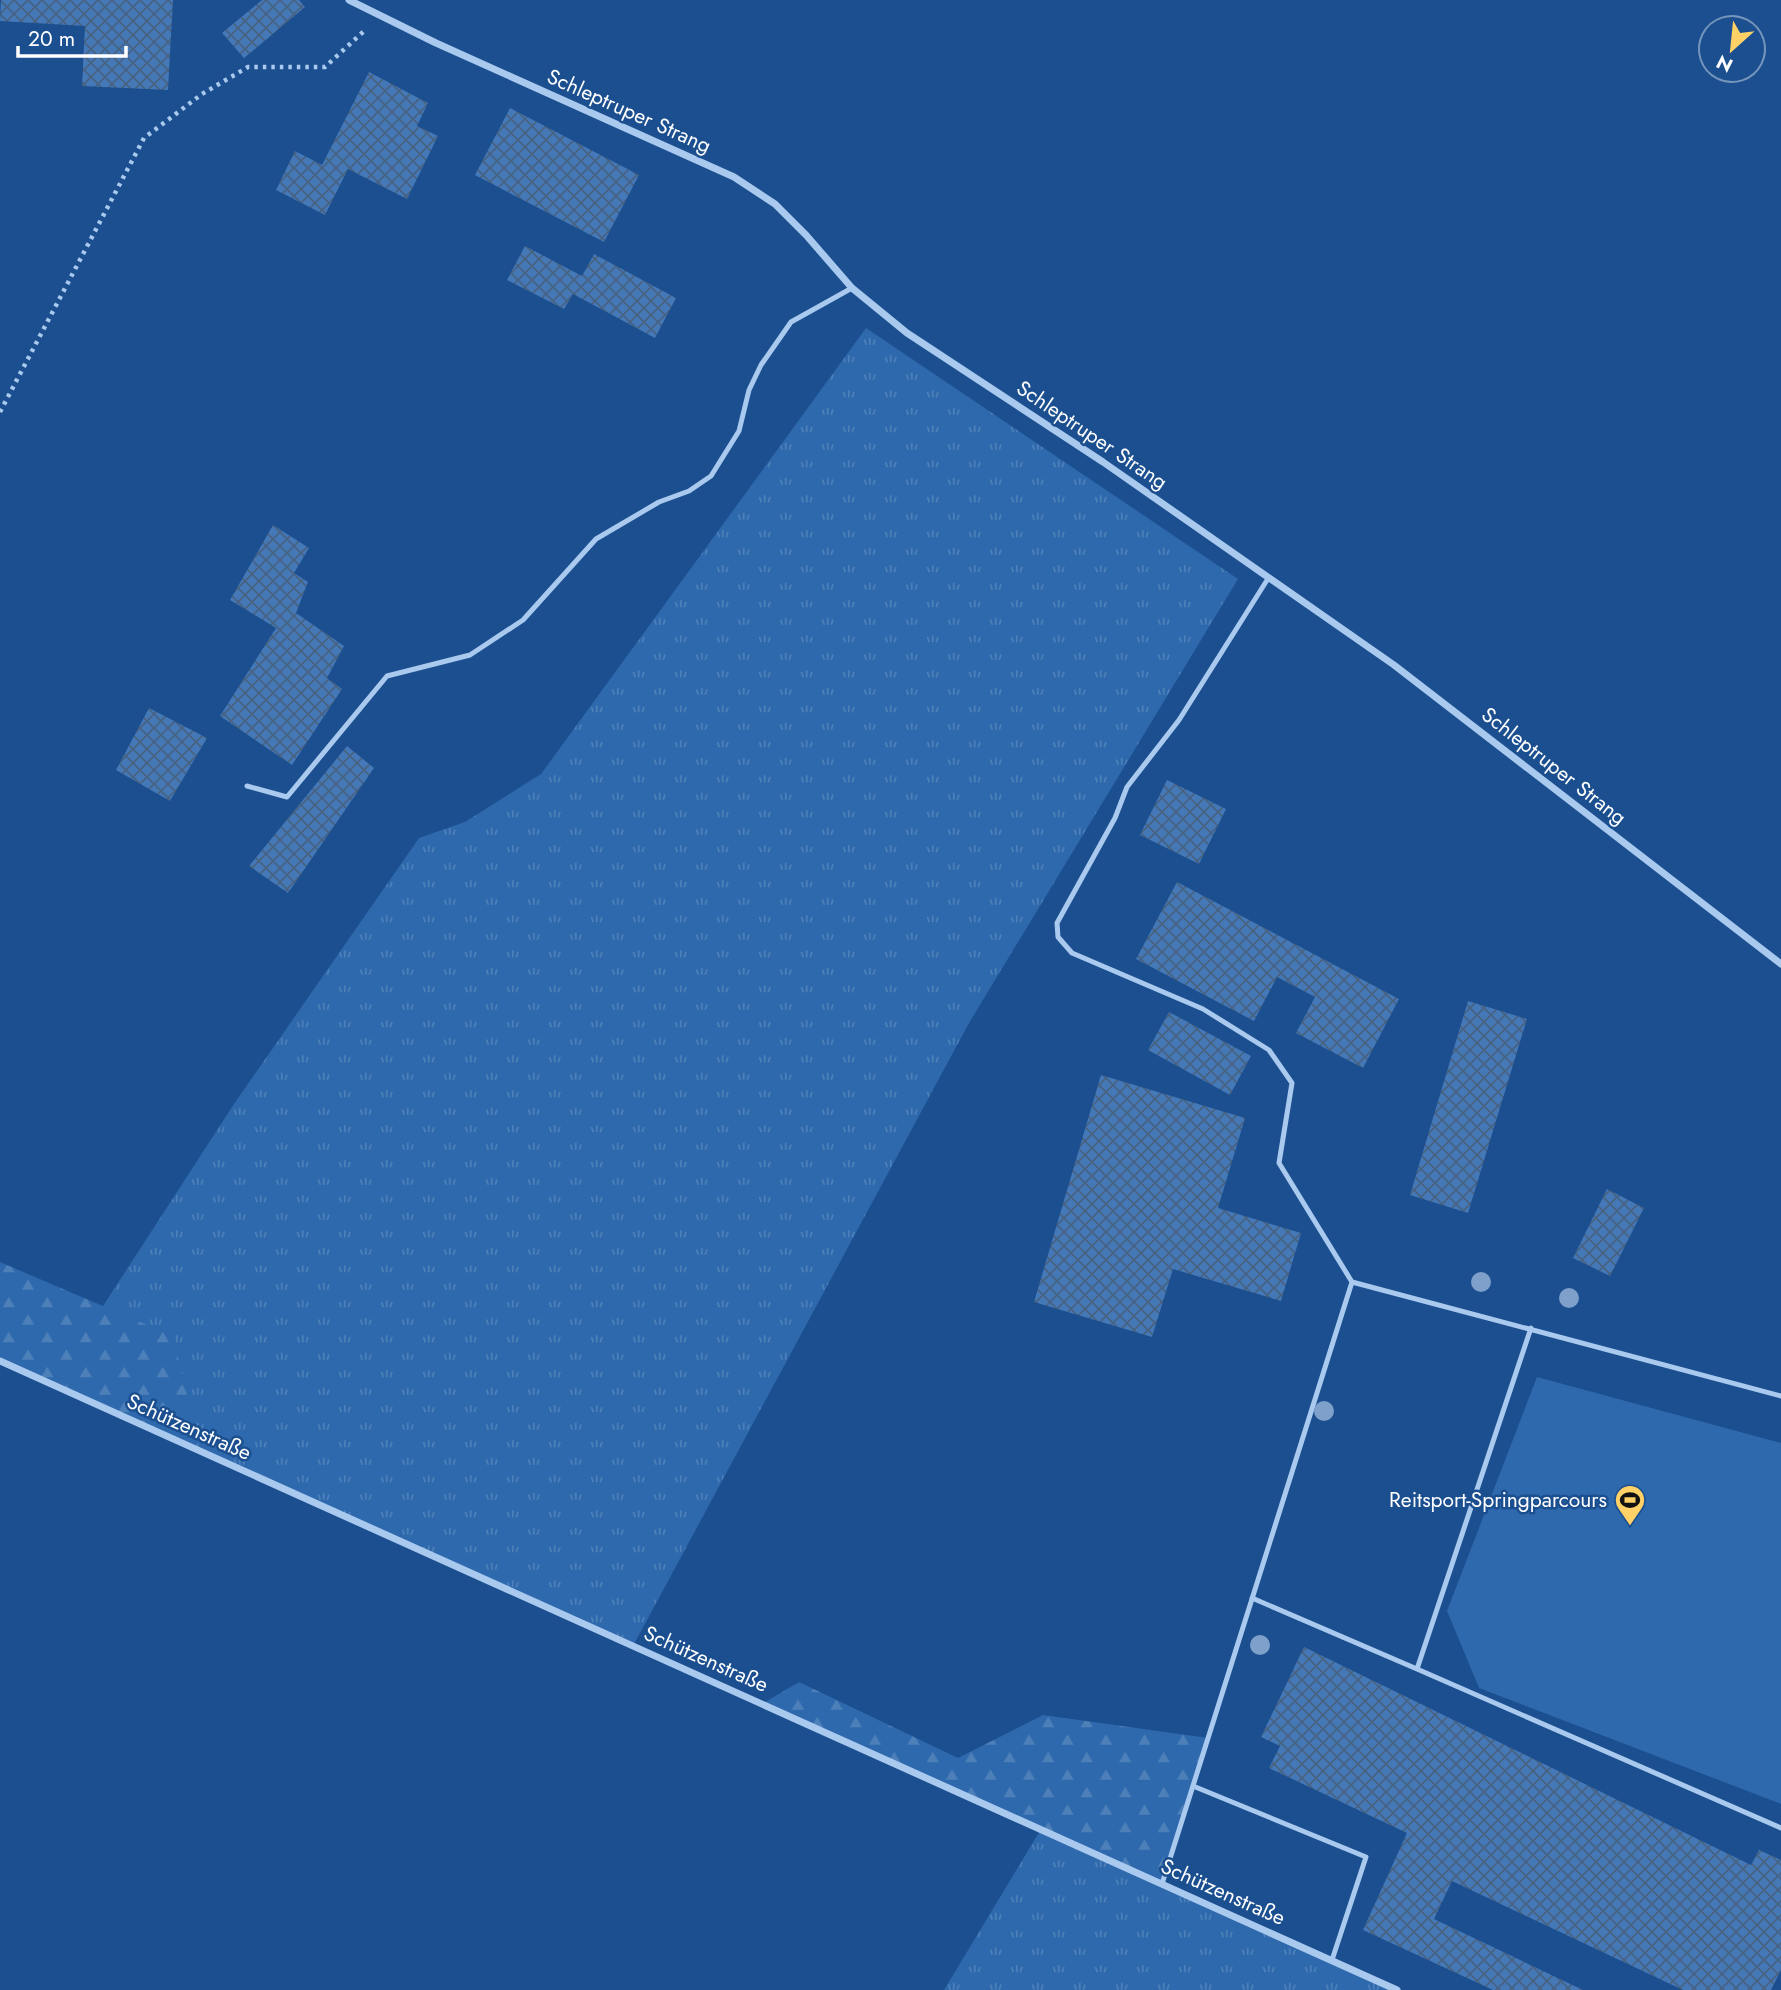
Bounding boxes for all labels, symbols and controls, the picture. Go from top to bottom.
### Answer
scale bar [18,14,126,58]
north arrow [1697,14,1767,84]
text: 20 m [28,24,75,54]
text: N [1712,48,1737,79]
street label: Schleptruper Strang [542,61,716,161]
street label: Schleptruper Strang [1010,373,1174,497]
street label: Schleptruper Strang [1475,700,1633,832]
street label: Schützenstraße [122,1386,256,1468]
sports icon: Reitsport-Springparcours [1613,1483,1647,1527]
place label: Reitsport-Springparcours [1389,1485,1607,1515]
street label: Schützenstraße [639,1618,773,1700]
street label: Schützenstraße [1156,1851,1290,1933]

